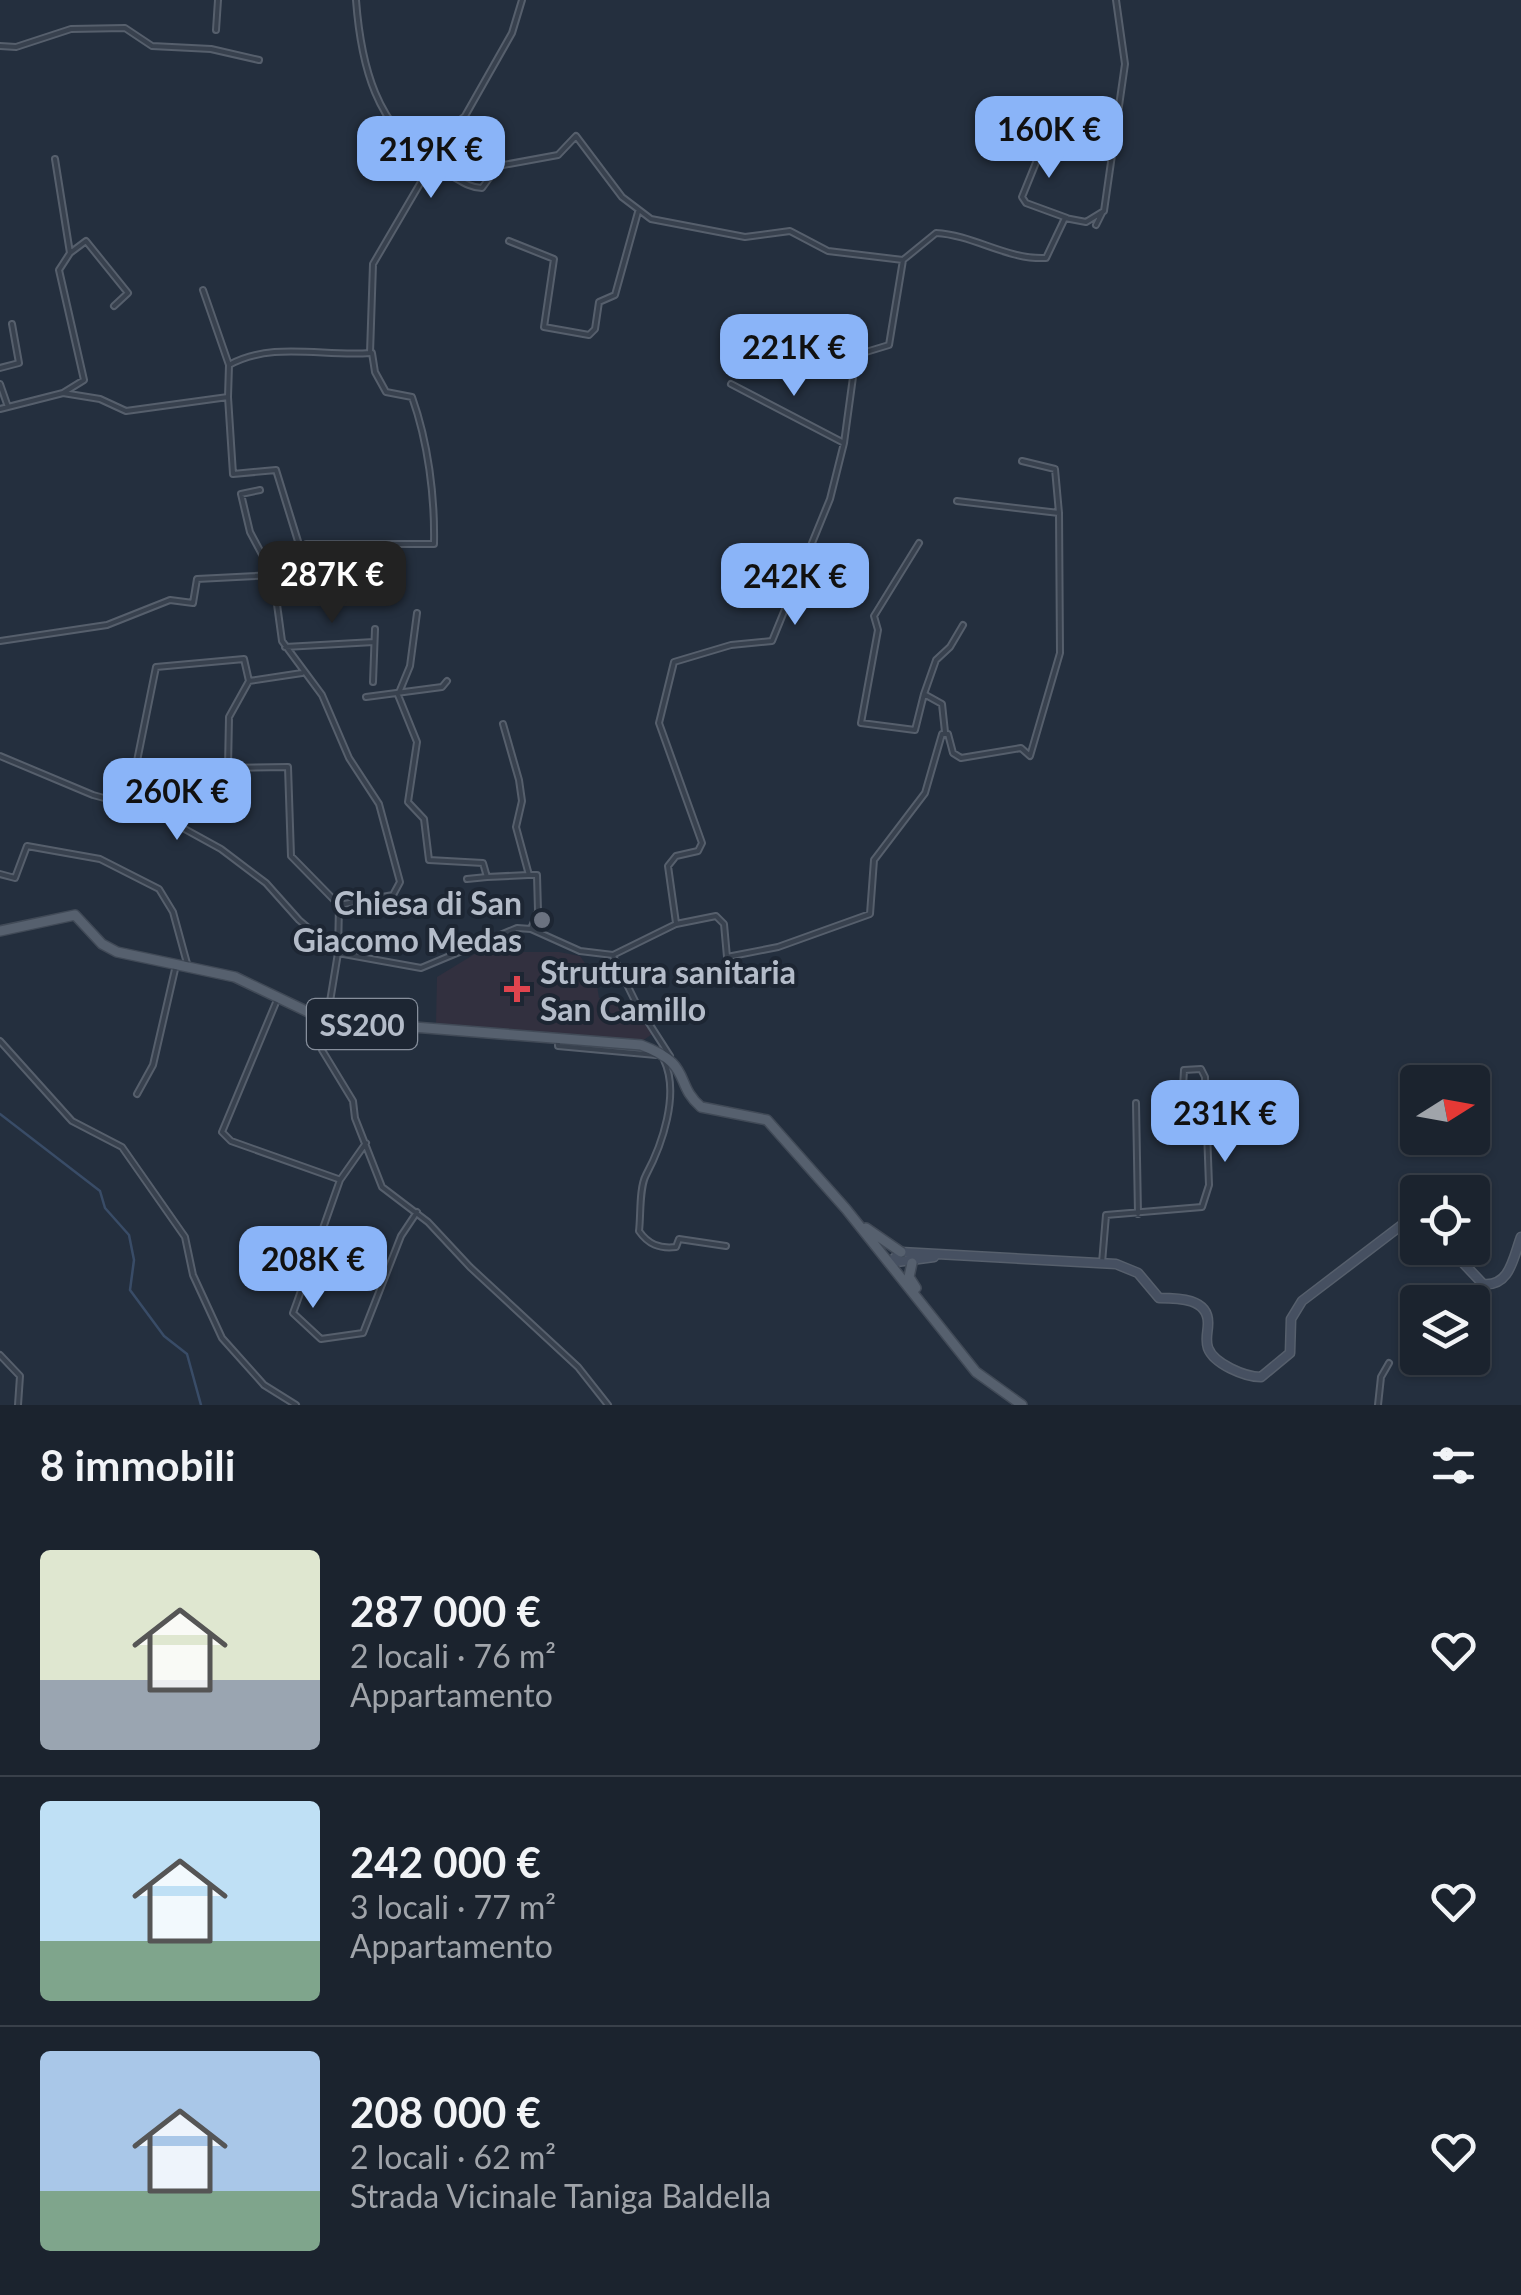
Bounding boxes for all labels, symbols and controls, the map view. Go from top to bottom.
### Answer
pin: 160K € [968,96,1130,181]
text: 160K € [997,109,1101,148]
pin: 219K € [350,116,512,201]
text: 219K € [379,129,483,168]
pin: 221K € [713,314,875,399]
text: 221K € [742,327,846,366]
pin: 287K € [251,541,413,626]
pin: 242K € [714,543,876,628]
text: 287K € [280,554,384,593]
text: 242K € [743,556,847,595]
pin: 260K € [96,758,258,843]
text: 260K € [125,771,229,810]
place label: Chiesa di San Giacomo Medas [293,883,522,959]
marker: Chiesa di San Giacomo Medas [531,909,553,931]
place label: Struttura sanitaria San Camillo [540,952,796,1028]
marker: Struttura sanitaria San Camillo [504,976,530,1002]
road number: SS200 [307,999,417,1049]
north arrow [1400,1065,1490,1155]
map controls [1400,1065,1490,1375]
pin: 231K € [1144,1080,1306,1165]
text: 231K € [1173,1093,1277,1132]
button: locate [1400,1175,1490,1265]
pin: 208K € [232,1226,394,1311]
text: 208K € [261,1239,365,1278]
button: layers [1400,1285,1490,1375]
icon: filters [1426,1438,1481,1493]
text: 8 immobili [40,1440,235,1490]
text: 287 000 € [350,1586,541,1636]
icon: home [120,1590,240,1710]
icon: heart [1426,1623,1481,1678]
text: 2 locali · 76 m² [350,1636,556,1675]
text: Appartamento [350,1675,553,1714]
text: 242 000 € [350,1837,541,1887]
icon: home [120,1841,240,1961]
icon: heart [1426,1874,1481,1929]
text: 3 locali · 77 m² [350,1887,556,1926]
text: Appartamento [350,1926,553,1965]
text: 208 000 € [350,2087,541,2137]
icon: home [120,2091,240,2211]
icon: heart [1426,2124,1481,2179]
text: 2 locali · 62 m² [350,2137,556,2176]
text: Strada Vicinale Taniga Baldella [350,2176,771,2215]

